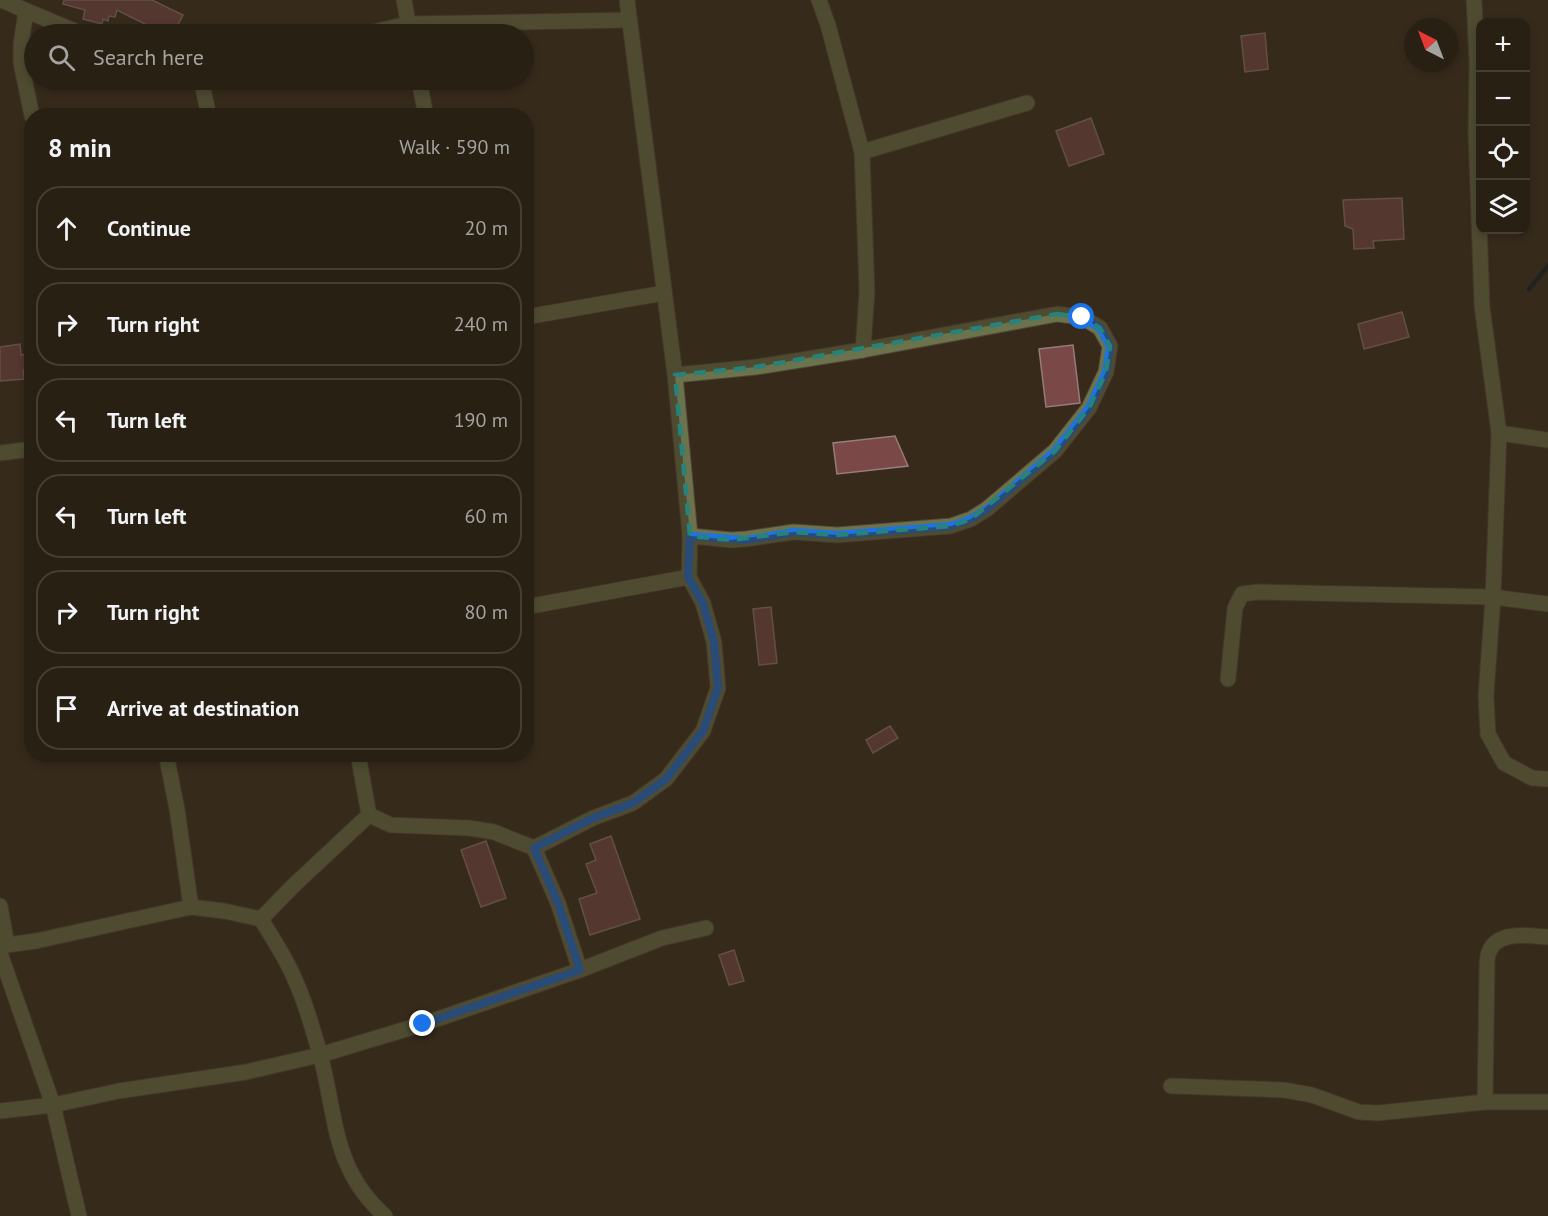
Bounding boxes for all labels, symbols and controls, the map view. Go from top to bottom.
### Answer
north arrow [1404,18,1458,72]
map controls [1476,18,1530,234]
button: + [1476,18,1530,72]
search box [24,24,534,90]
icon: search [45,41,78,74]
text: Search here [93,43,204,71]
button: − [1476,72,1530,126]
button: locate [1476,126,1530,180]
text: 8 min [48,131,111,164]
text: Walk · 590 m [399,134,510,160]
button: layers [1476,180,1530,234]
icon: ahead [50,212,83,245]
text: Continue [107,214,191,242]
text: 20 m [465,215,508,241]
route start [1068,303,1094,329]
icon: right [50,308,83,341]
text: Turn right [107,310,199,338]
text: 240 m [454,311,508,337]
icon: left [50,404,83,437]
text: Turn left [107,406,187,434]
text: 190 m [454,407,508,433]
icon: left [50,500,83,533]
text: Turn left [107,502,187,530]
text: 60 m [465,503,508,529]
icon: right [50,596,83,629]
text: Turn right [107,598,199,626]
text: 80 m [465,599,508,625]
icon: arrive [50,692,83,725]
text: Arrive at destination [107,694,299,722]
route end [409,1010,435,1036]

